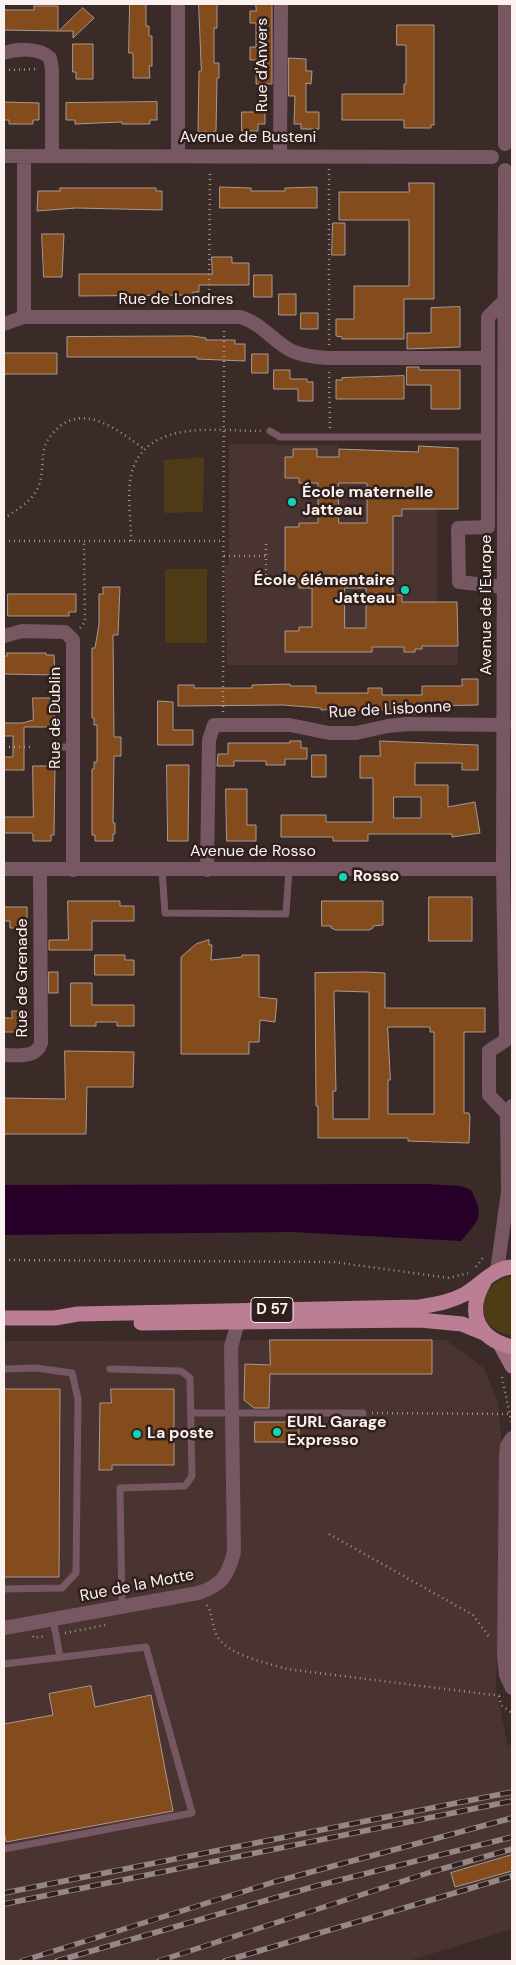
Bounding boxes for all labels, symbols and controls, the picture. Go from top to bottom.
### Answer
street label: Rue d'Anvers [253,18,273,112]
street label: Avenue de Busteni [180,128,316,148]
street label: Rue de Londres [119,290,233,310]
place label: École maternelle Jatteau [302,483,433,521]
marker: École maternelle Jatteau [286,496,298,508]
street label: Avenue de l'Europe [477,535,497,675]
place label: École élémentaire Jatteau [254,571,395,609]
marker: École élémentaire Jatteau [399,584,411,596]
street label: Rue de Dublin [46,667,66,769]
street label: Rue de Lisbonne [328,697,452,723]
street label: Avenue de Rosso [190,842,316,862]
place label: Rosso [353,867,399,887]
marker: Rosso [337,871,349,883]
street label: Rue de Grenade [13,918,33,1038]
road number: D 57 [251,1298,293,1322]
place label: EURL Garage Expresso [287,1413,387,1451]
place label: La poste [147,1424,214,1444]
marker: EURL Garage Expresso [271,1426,283,1438]
marker: La poste [131,1428,143,1440]
street label: Rue de la Motte [78,1566,196,1606]

